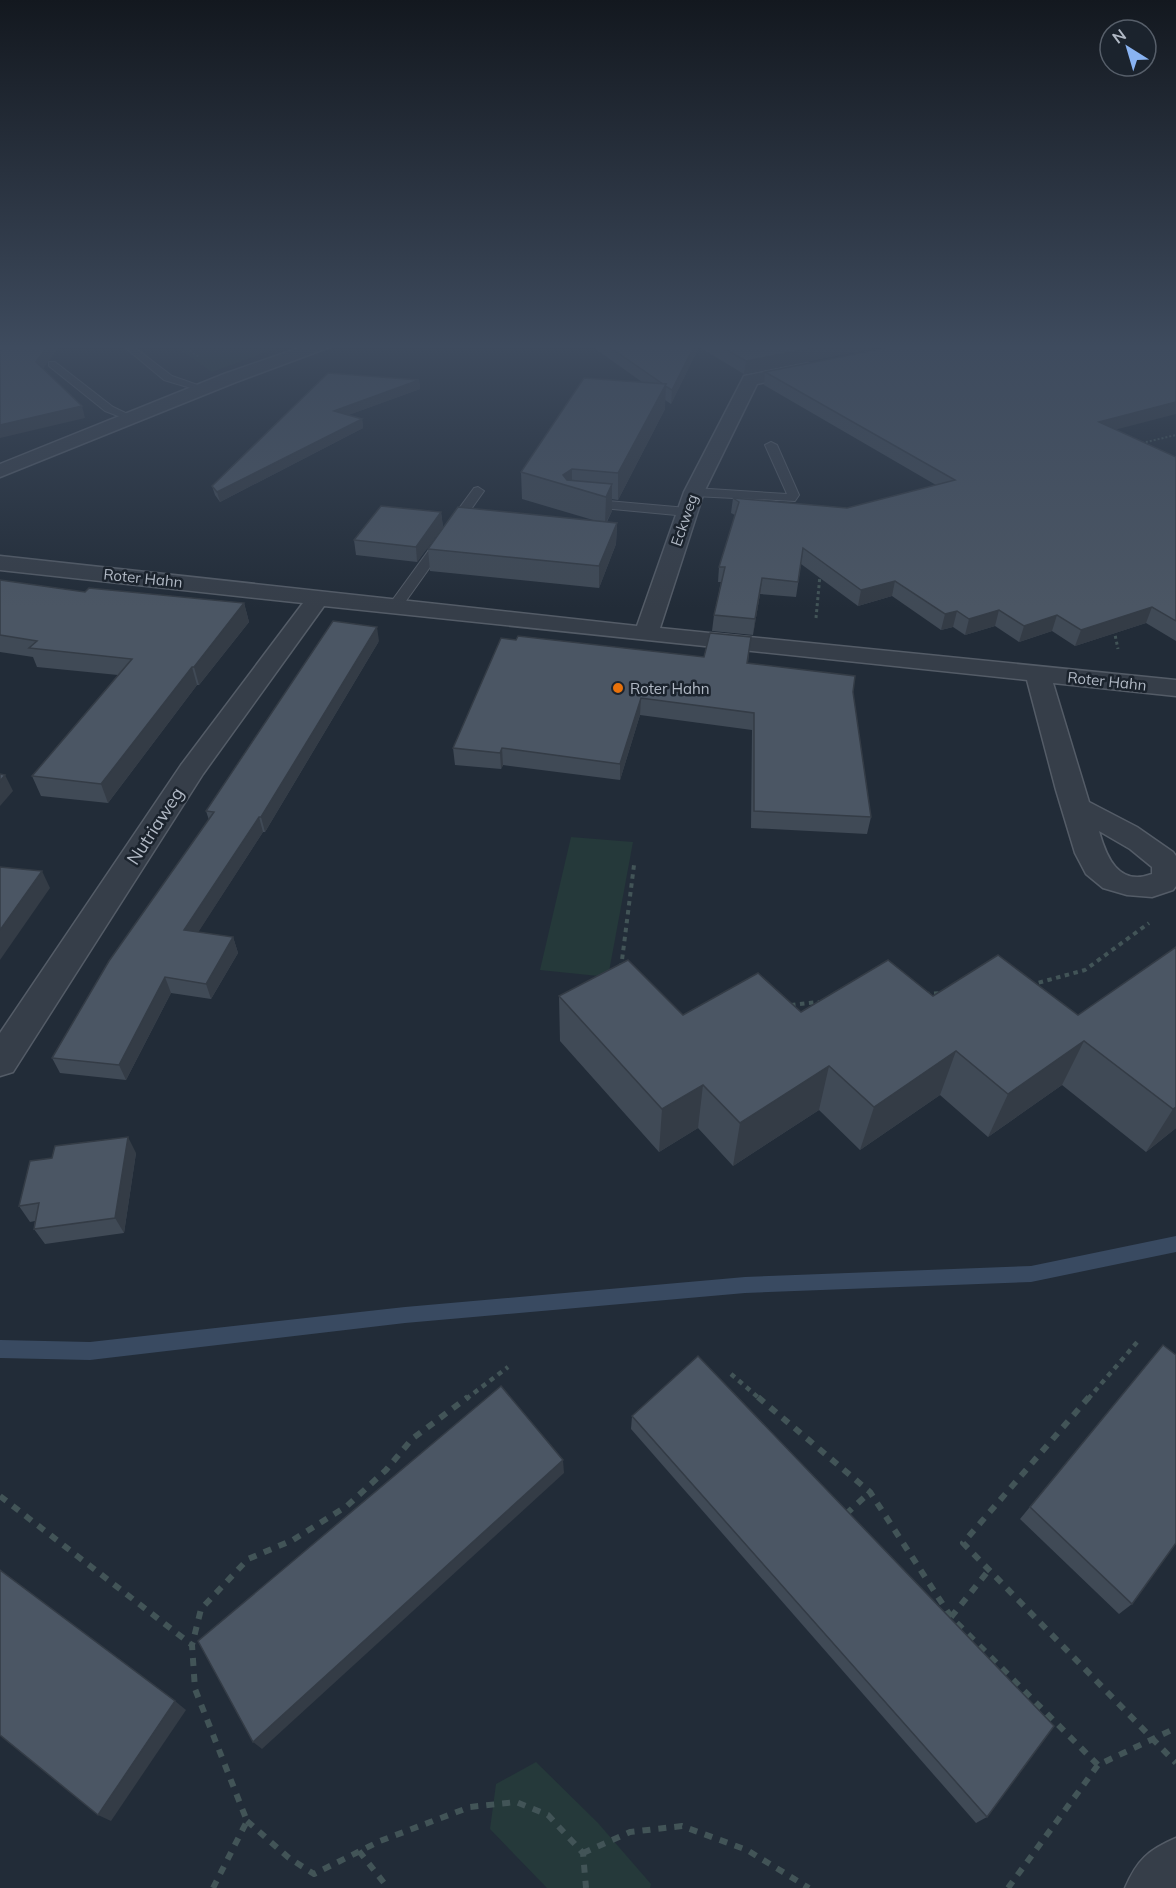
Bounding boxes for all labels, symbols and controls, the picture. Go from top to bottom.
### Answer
north arrow [1098,18,1158,78]
text: N [1108,24,1130,48]
street label: Eckweg [666,491,702,549]
street label: Roter Hahn [102,564,184,592]
street label: Roter Hahn [1066,667,1148,695]
place label: Roter Hahn [630,679,709,698]
marker: Roter Hahn [611,681,625,695]
street label: Nutriaweg [121,783,189,869]

